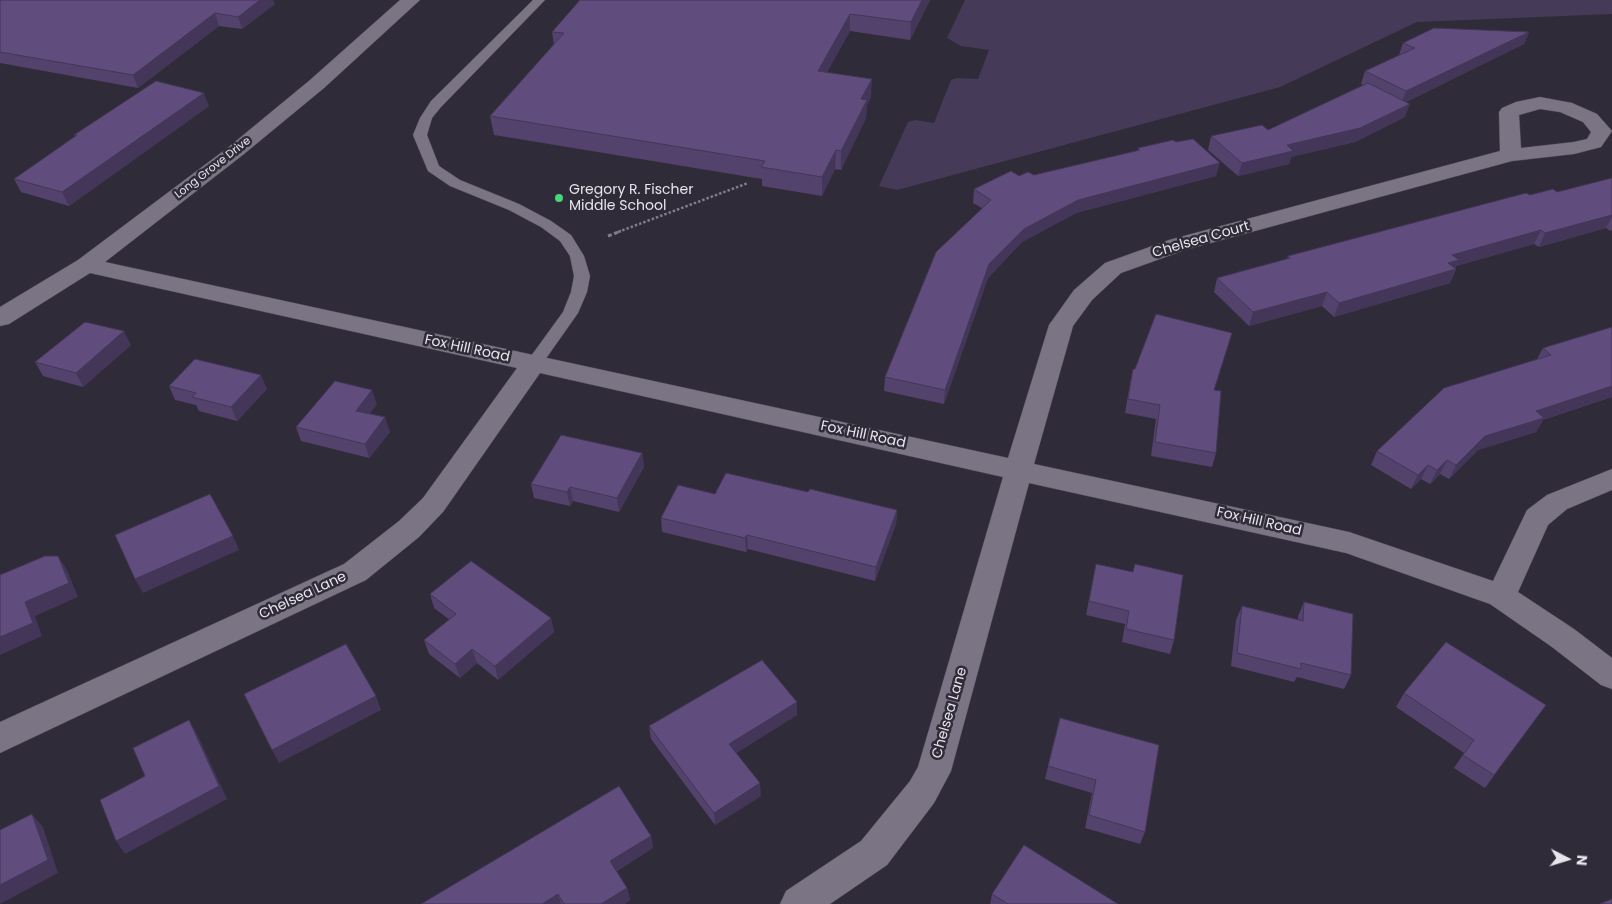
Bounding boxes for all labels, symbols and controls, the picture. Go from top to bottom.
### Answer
street label: Long Grove Drive [173,134,253,202]
place label: Gregory R. Fischer Middle School [569,182,693,214]
marker: Gregory R. Fischer Middle School [553,192,565,204]
street label: Chelsea Court [1151,218,1251,262]
street label: Fox Hill Road [423,332,511,366]
street label: Fox Hill Road [819,418,907,452]
street label: Fox Hill Road [1215,504,1303,540]
street label: Chelsea Lane [257,568,349,624]
street label: Chelsea Lane [929,665,971,761]
north arrow [1542,834,1592,884]
text: N [1572,854,1592,866]

